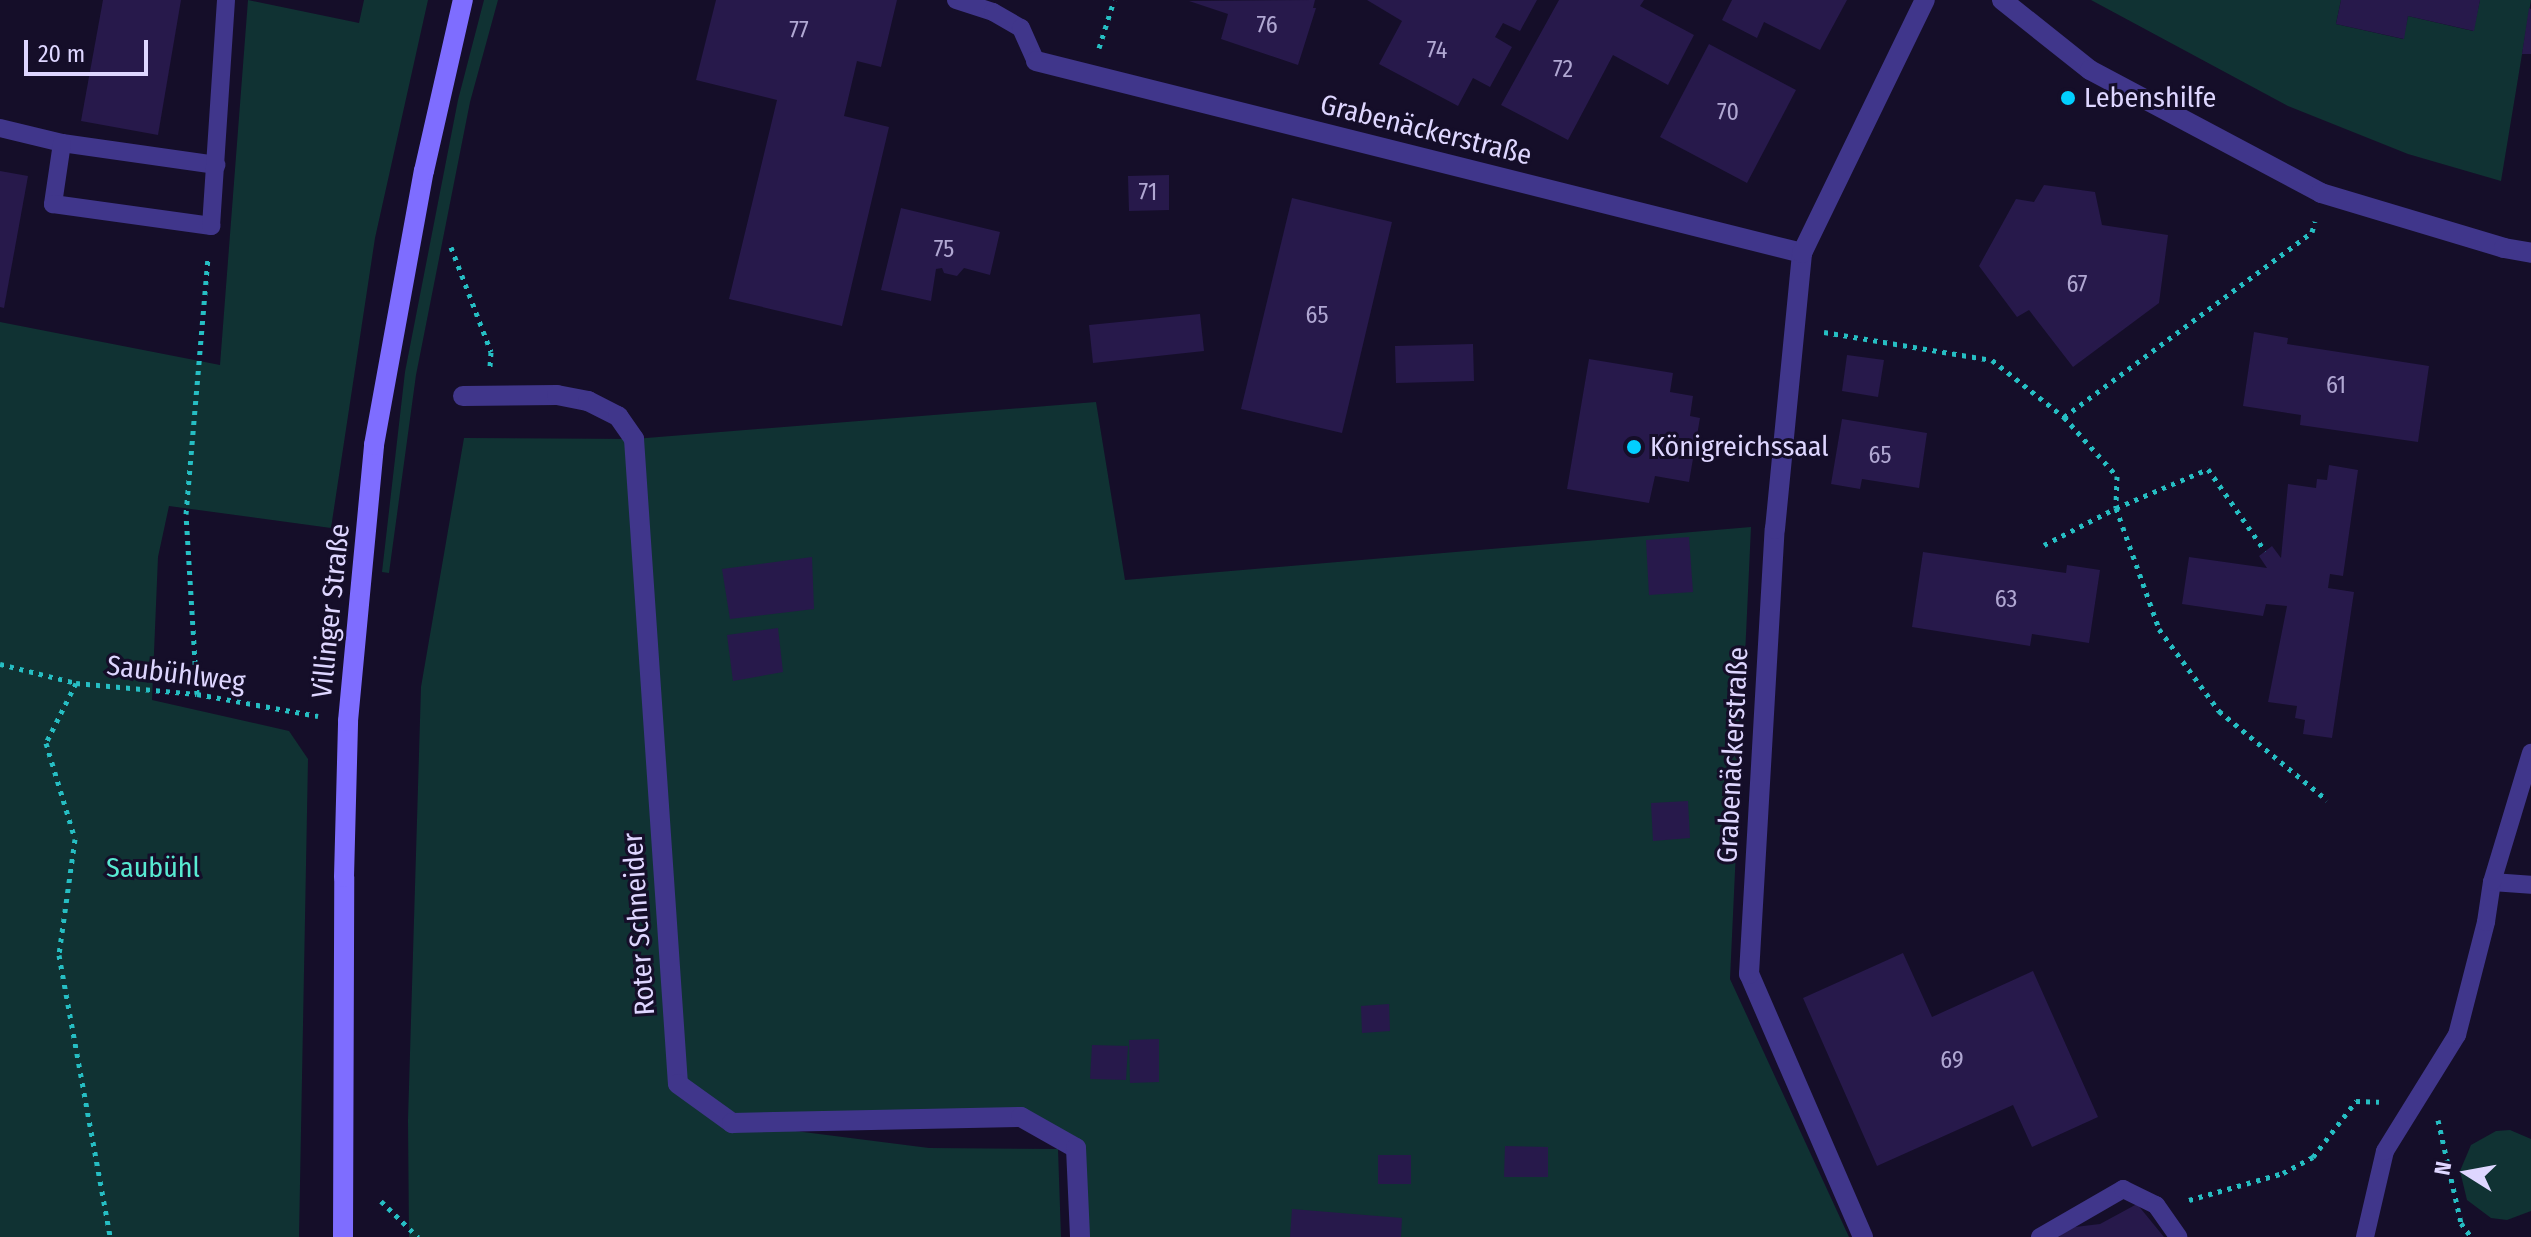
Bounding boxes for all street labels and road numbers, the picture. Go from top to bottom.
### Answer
street label: Grabenäckerstraße [1317,88,1535,172]
street label: Villinger Straße [305,522,357,700]
street label: Grabenäckerstraße [1711,646,1755,864]
street label: Saubühlweg [105,649,247,699]
street label: Roter Schneider [616,831,662,1017]

